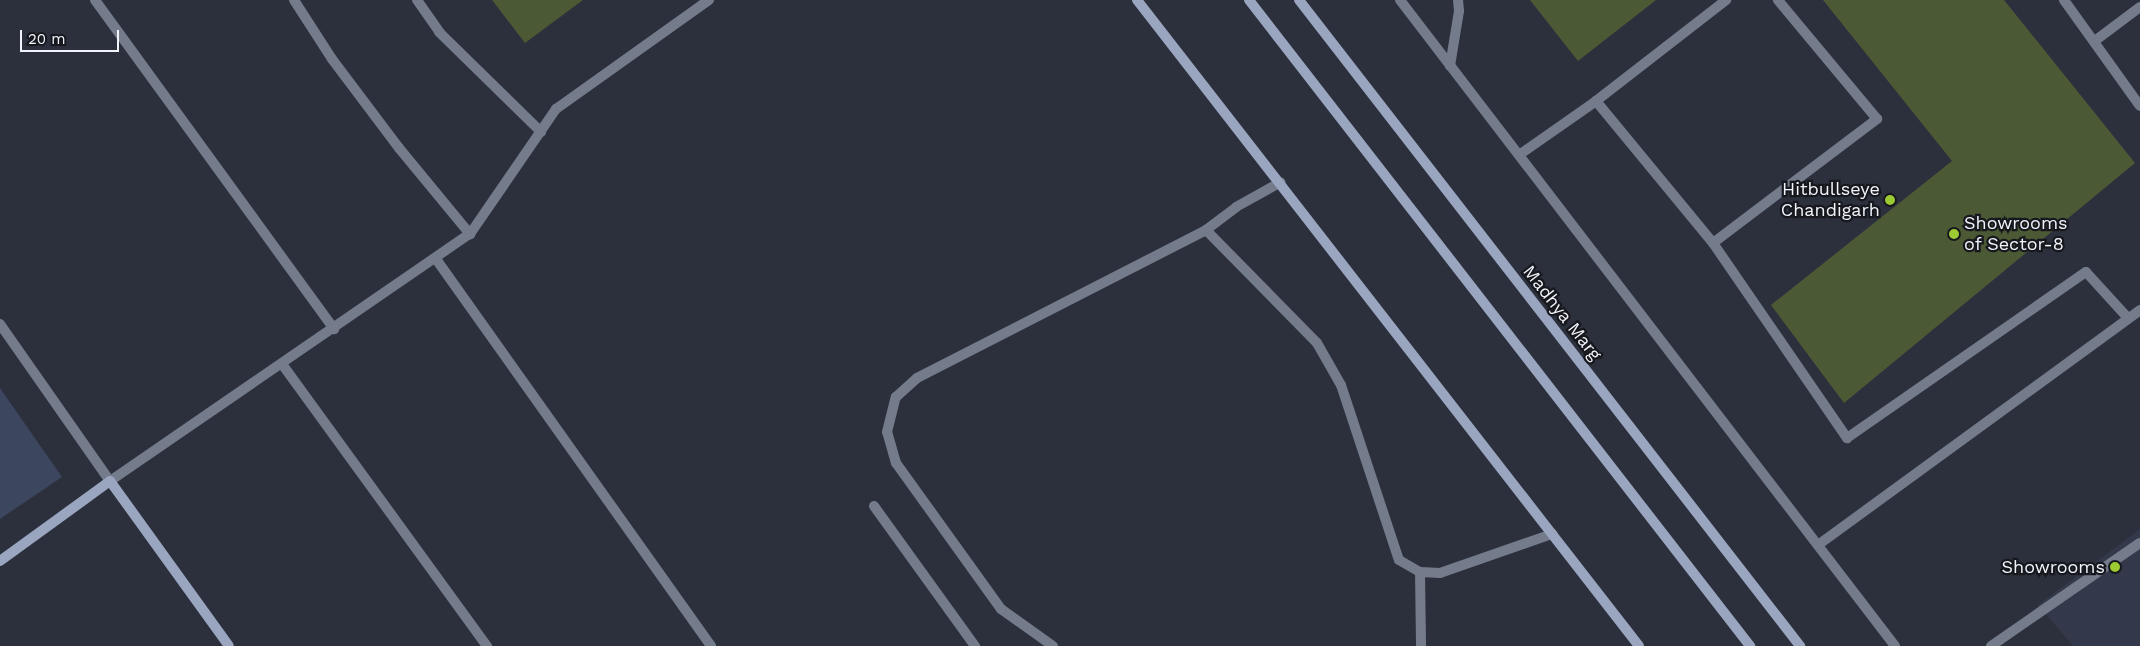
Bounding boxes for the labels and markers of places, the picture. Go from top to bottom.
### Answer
place label: Hitbullseye Chandigarh [1781,179,1880,222]
marker: Hitbullseye Chandigarh [1884,194,1896,206]
place label: Showrooms of Sector-8 [1964,213,2068,255]
marker: Showrooms of Sector-8 [1948,228,1960,240]
place label: Showrooms [2001,556,2105,578]
marker: Showrooms [2109,561,2121,573]

